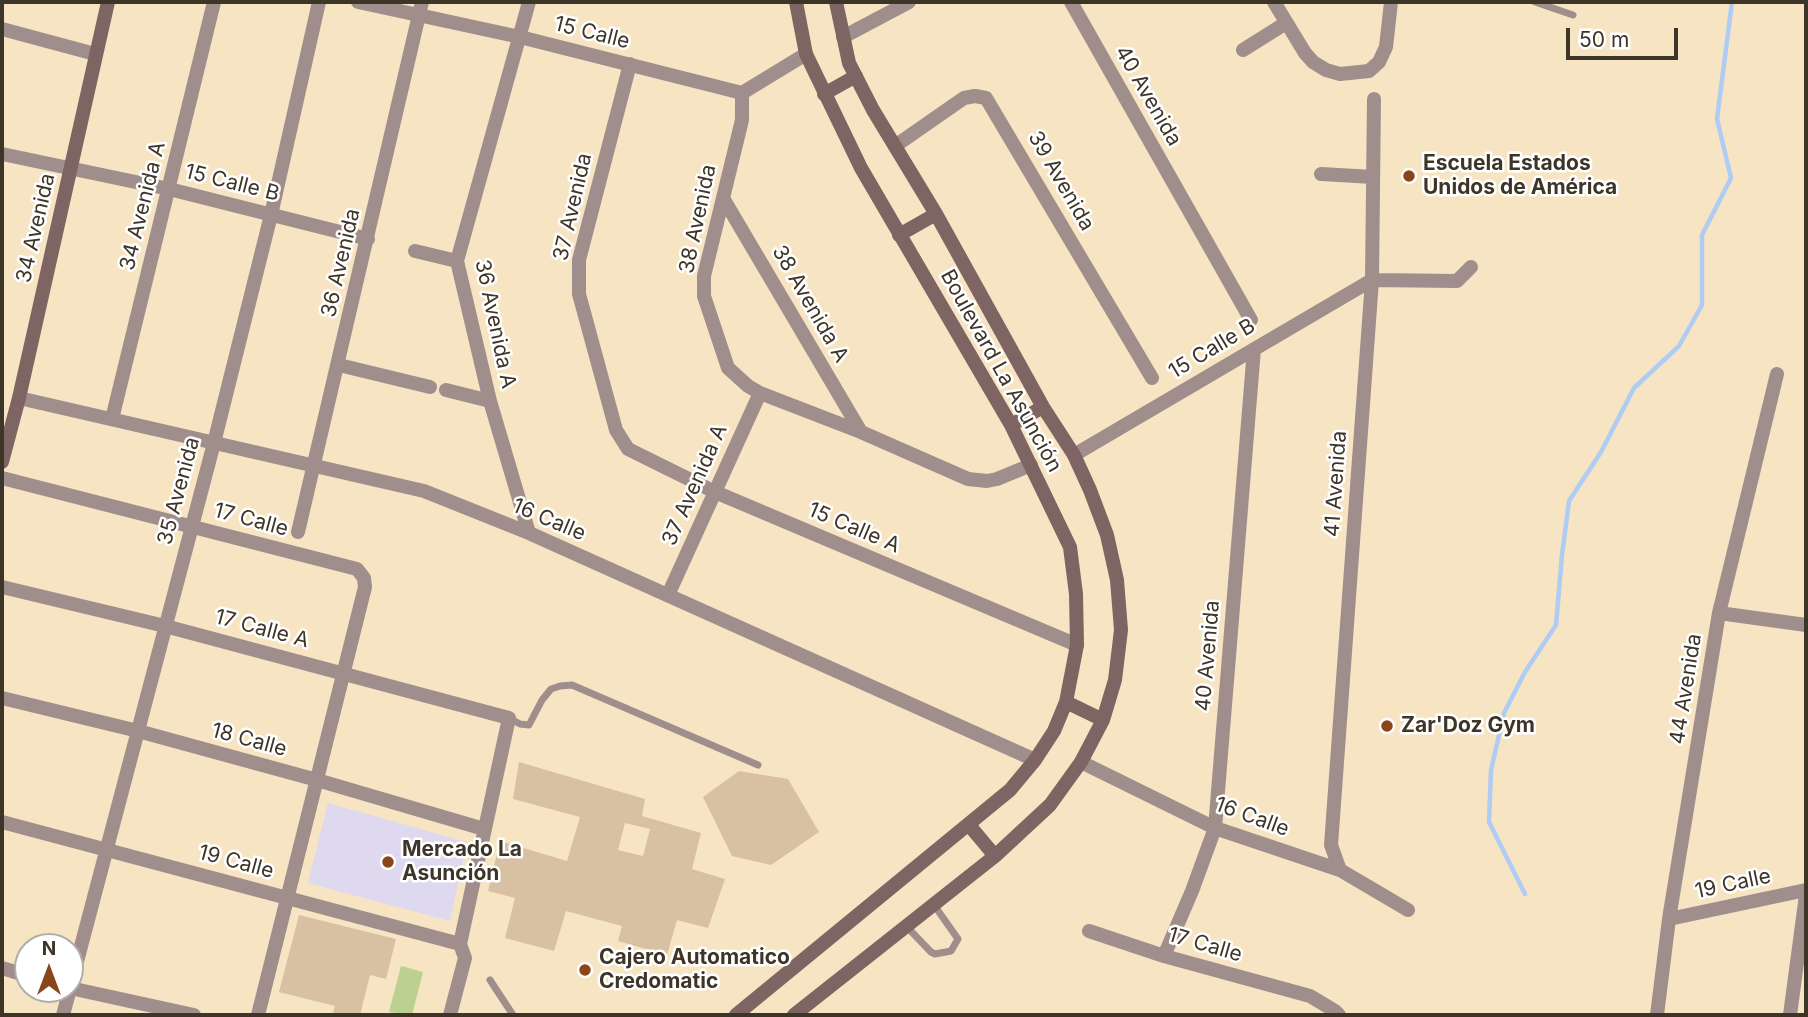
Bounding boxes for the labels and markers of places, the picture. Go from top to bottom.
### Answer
place label: Escuela Estados Unidos de América [1423,151,1617,201]
marker: Escuela Estados Unidos de América [1401,168,1417,184]
place label: Zar'Doz Gym [1401,713,1535,739]
marker: Zar'Doz Gym [1379,718,1395,734]
place label: Mercado La Asunción [402,837,522,887]
marker: Mercado La Asunción [380,854,396,870]
place label: Cajero Automatico Credomatic [599,945,790,995]
marker: Cajero Automatico Credomatic [577,962,593,978]

